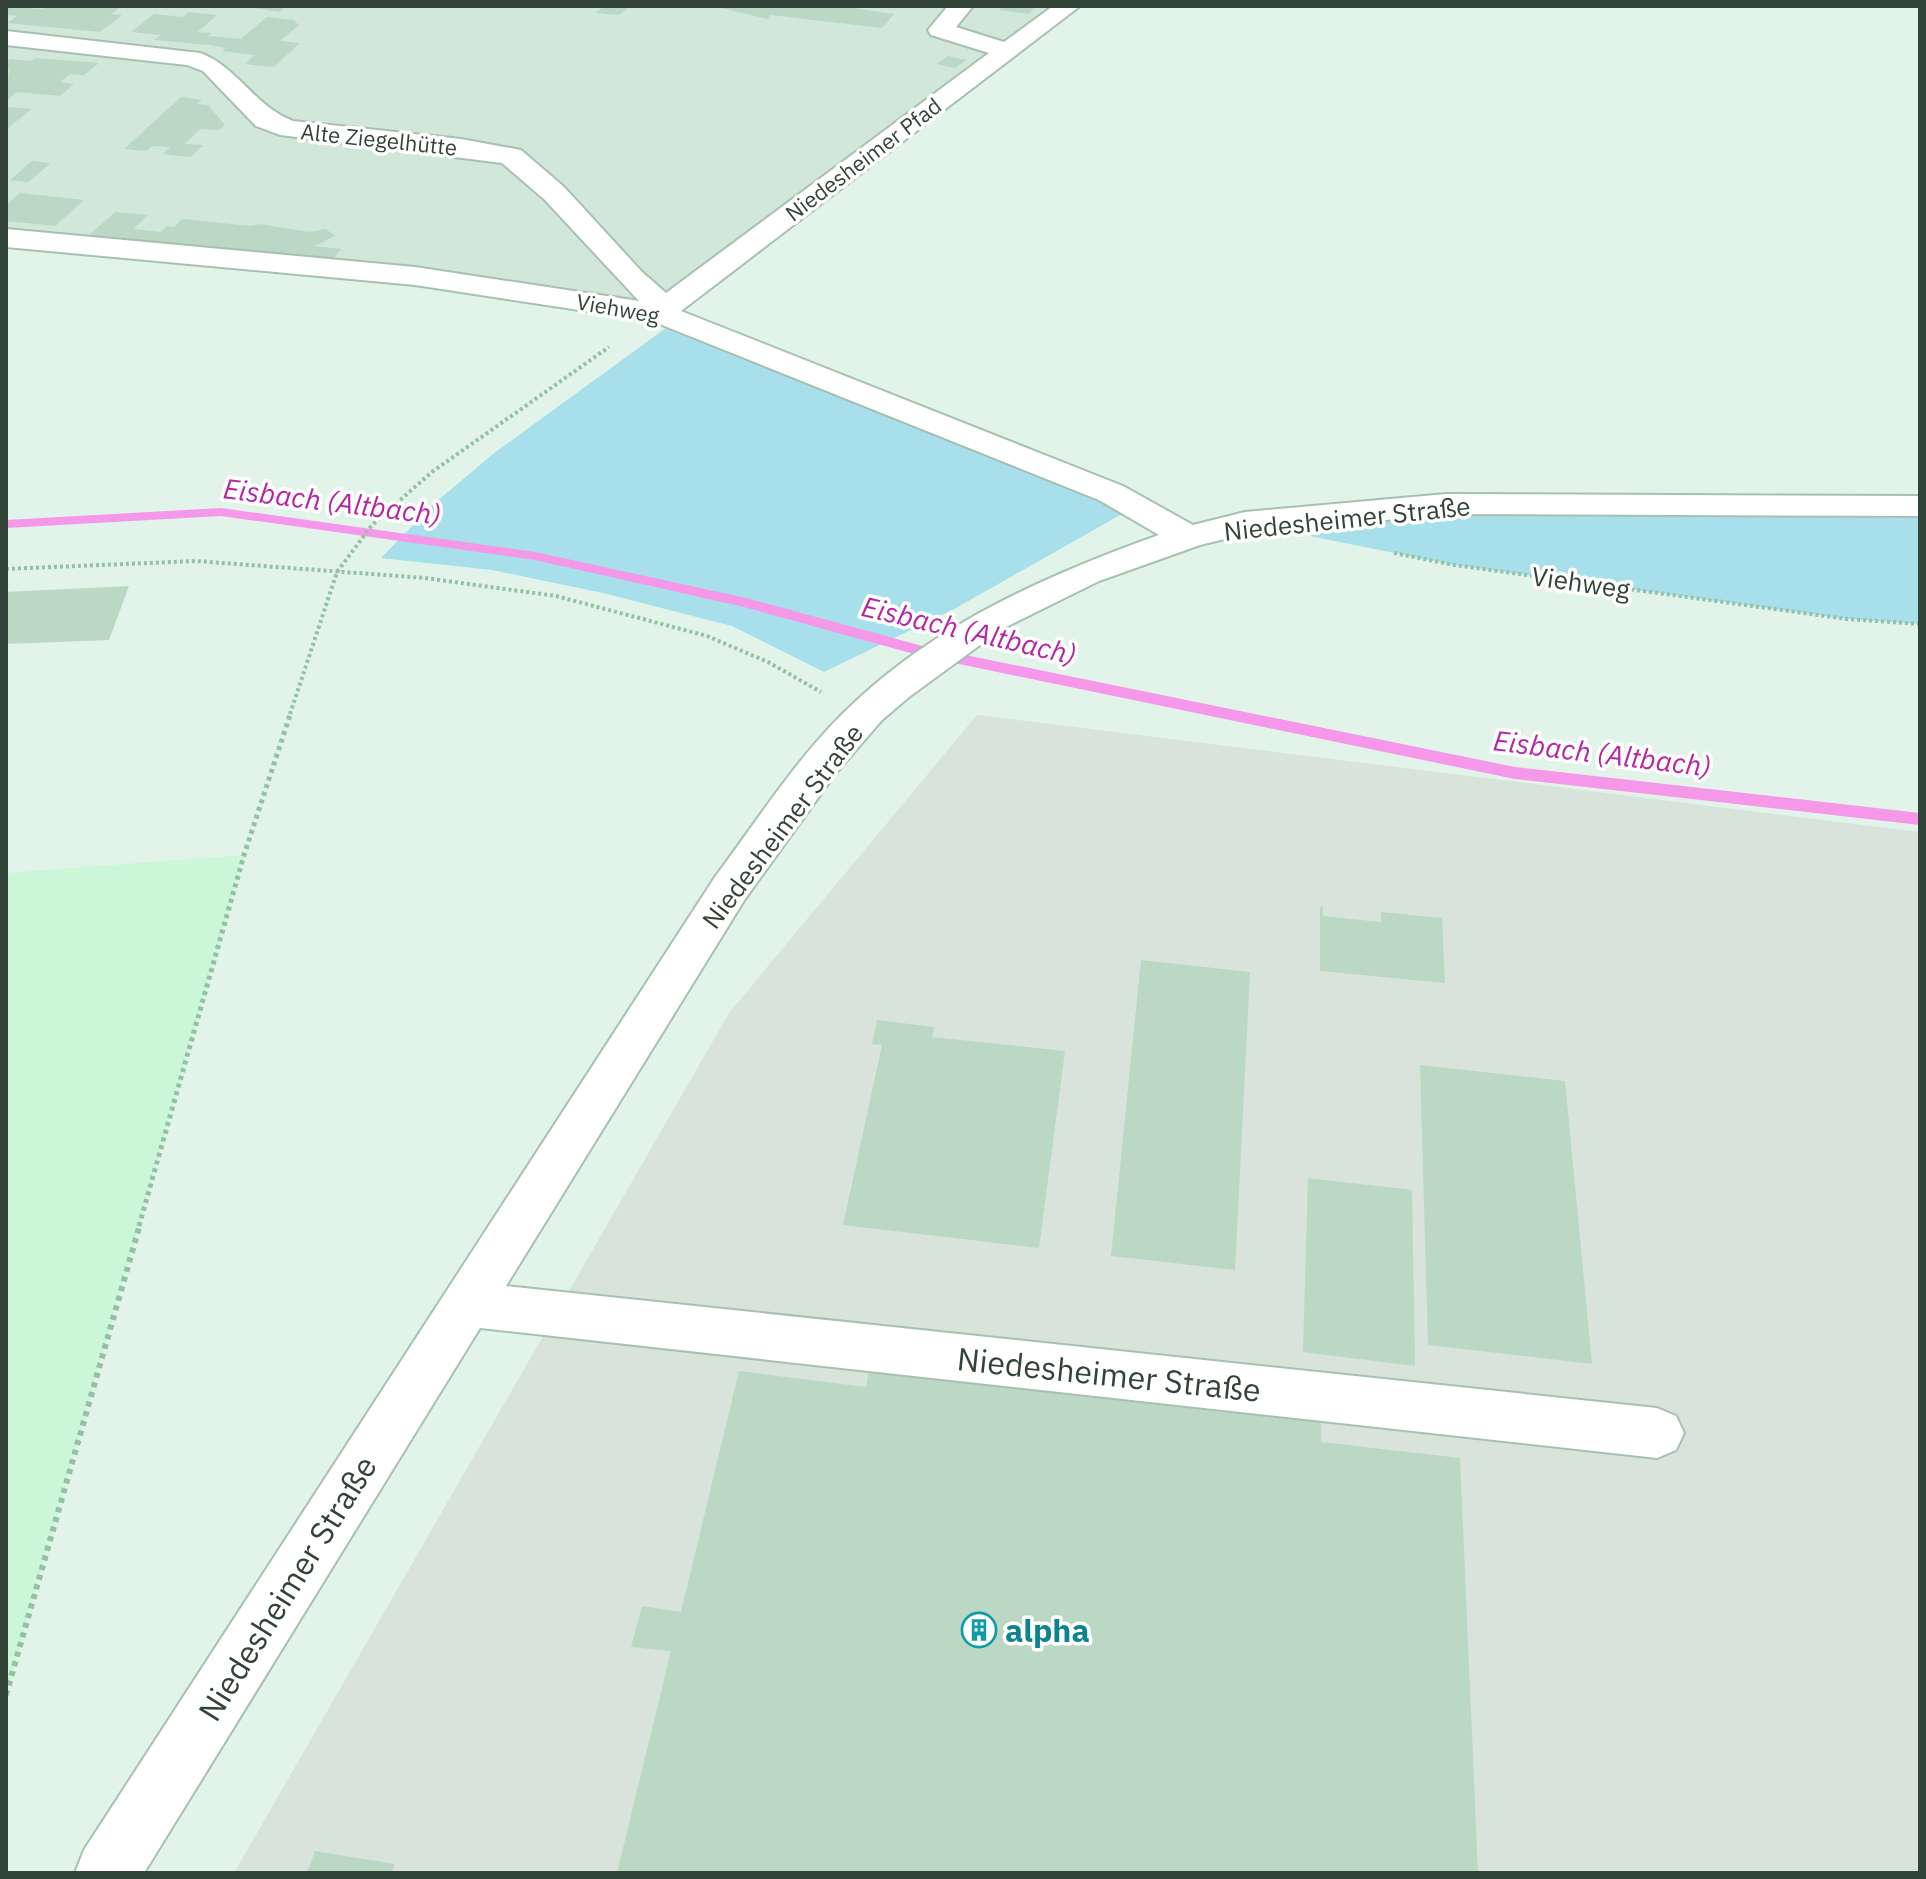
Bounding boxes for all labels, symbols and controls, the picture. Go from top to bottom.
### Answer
street label: Niedesheimer Pfad [779,91,947,227]
street label: Alte Ziegelhütte [299,116,459,162]
street label: Viehweg [574,286,662,330]
water label: Eisbach (Altbach) [221,469,443,533]
street label: Niedesheimer Straße [1222,488,1472,548]
street label: Viehweg [1530,558,1633,606]
water label: Eisbach (Altbach) [858,587,1080,673]
street label: Niedesheimer Straße [694,717,870,935]
water label: Eisbach (Altbach) [1491,721,1713,785]
street label: Niedesheimer Straße [955,1337,1263,1411]
street label: Niedesheimer Straße [188,1448,386,1728]
place label: alpha [1005,1609,1090,1651]
building icon: alpha [960,1611,998,1649]

